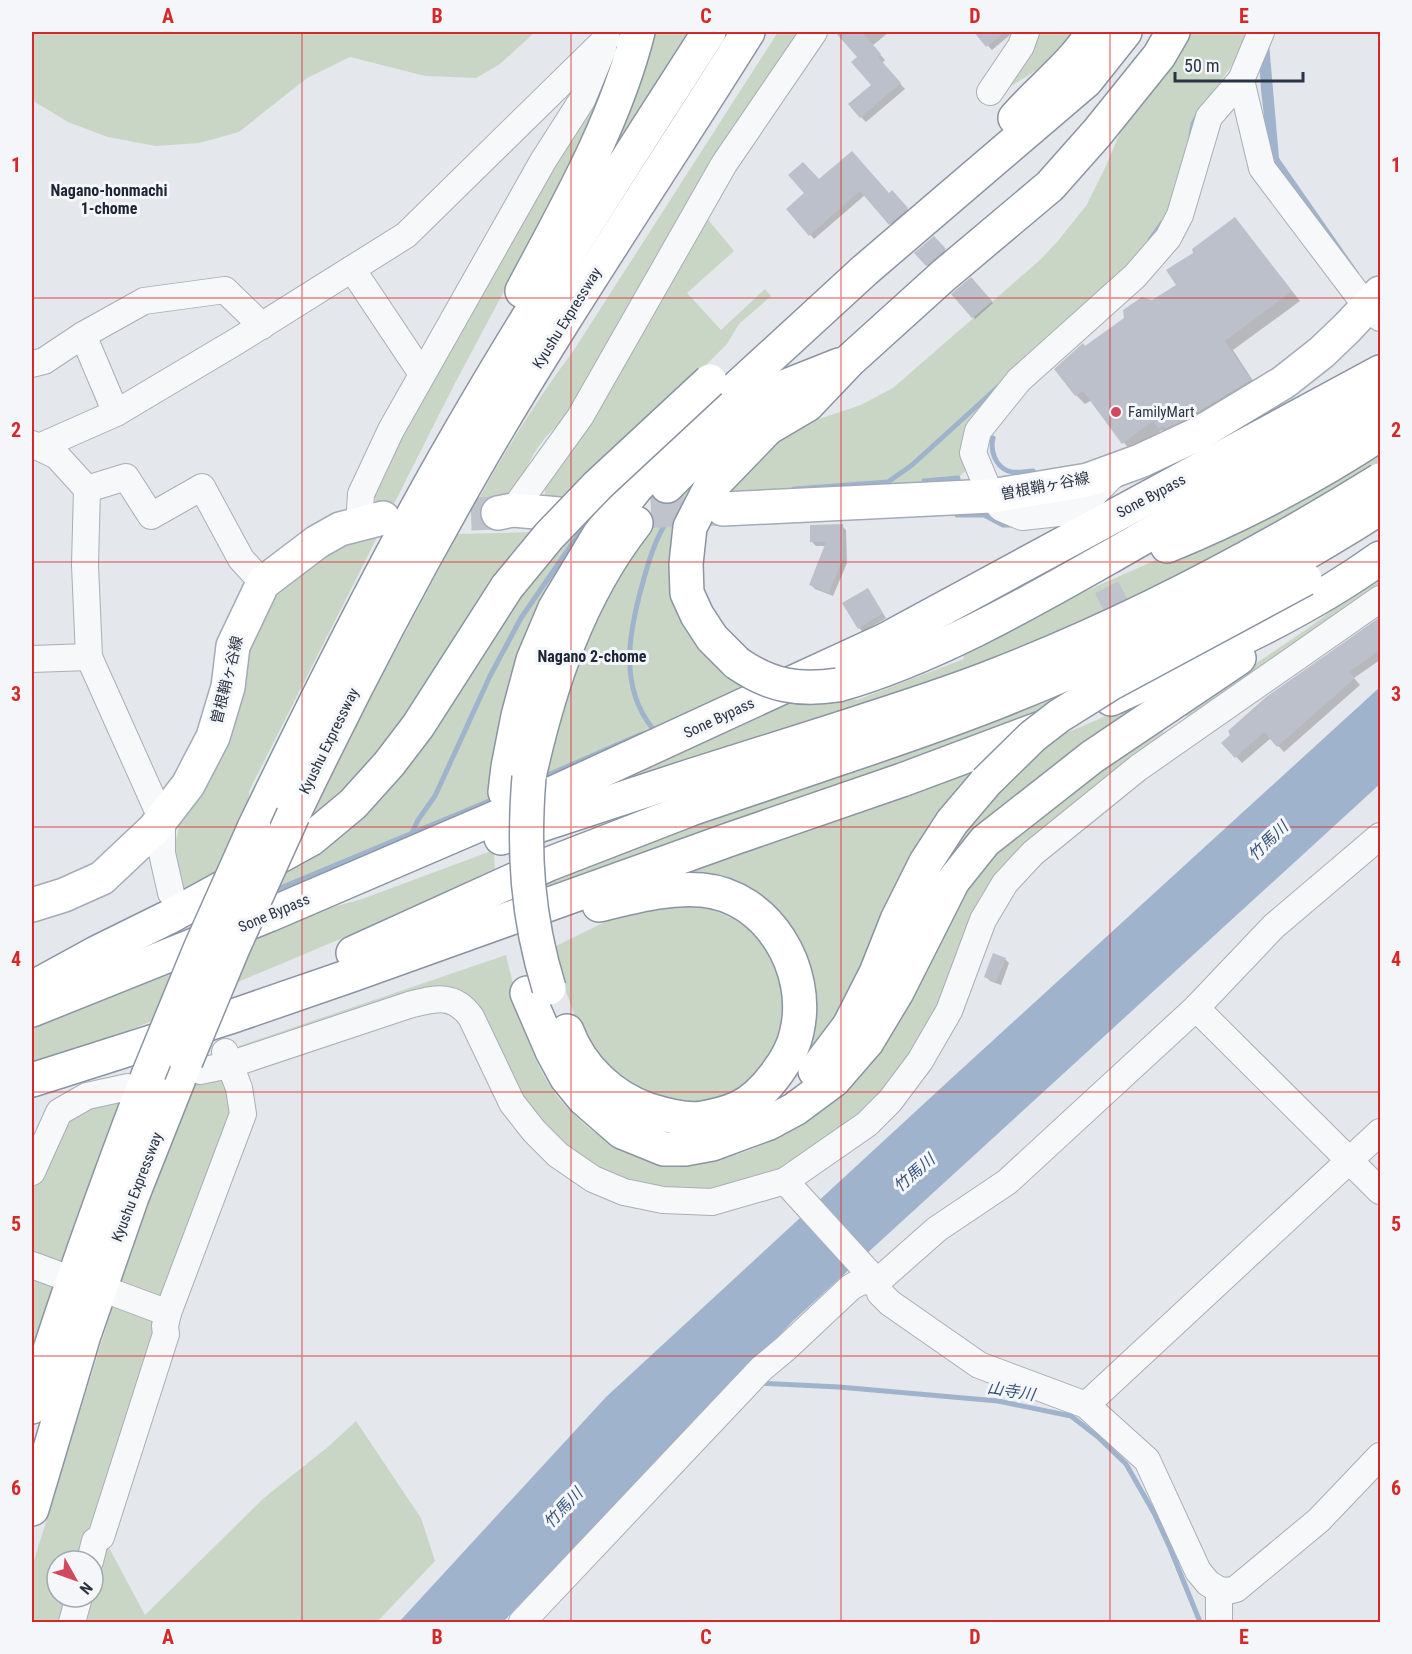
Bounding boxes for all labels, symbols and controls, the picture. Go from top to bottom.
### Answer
text: A [162,4,174,28]
text: B [431,4,443,28]
text: C [700,4,712,28]
text: D [969,4,981,28]
text: E [1239,4,1249,28]
scale bar [1175,45,1302,83]
text: 50 m [1184,55,1219,76]
text: 1 [11,153,21,177]
text: 1 [1391,153,1401,177]
district label: Nagano-honmachi 1-chome [51,181,167,218]
street label: Kyushu Expressway [529,264,605,372]
place label: FamilyMart [1128,403,1194,421]
marker: FamilyMart [1109,405,1123,419]
text: 2 [11,418,21,442]
text: 2 [1391,418,1401,442]
street label: 曽根鞘ヶ谷線 [999,469,1091,503]
street label: Sone Bypass [1113,470,1189,522]
street label: 曽根鞘ヶ谷線 [207,634,247,726]
district label: Nagano 2-chome [537,647,647,666]
text: 3 [11,682,21,706]
text: 3 [1391,682,1401,706]
street label: Kyushu Expressway [296,685,362,797]
street label: Sone Bypass [681,694,757,742]
water label: 竹馬川 [1244,816,1293,865]
street label: Sone Bypass [236,890,313,936]
text: 4 [11,947,21,971]
text: 4 [1391,947,1401,971]
street label: Kyushu Expressway [108,1130,166,1244]
water label: 竹馬川 [890,1149,940,1196]
text: 5 [11,1212,21,1236]
text: 5 [1391,1212,1401,1236]
water label: 山寺川 [986,1378,1038,1404]
text: 6 [11,1476,21,1500]
text: 6 [1391,1476,1401,1500]
water label: 竹馬川 [540,1483,588,1532]
north arrow [45,1549,105,1609]
text: N [76,1578,97,1598]
text: A [162,1625,174,1649]
text: B [431,1625,443,1649]
text: C [700,1625,712,1649]
text: D [969,1625,981,1649]
text: E [1239,1625,1249,1649]

